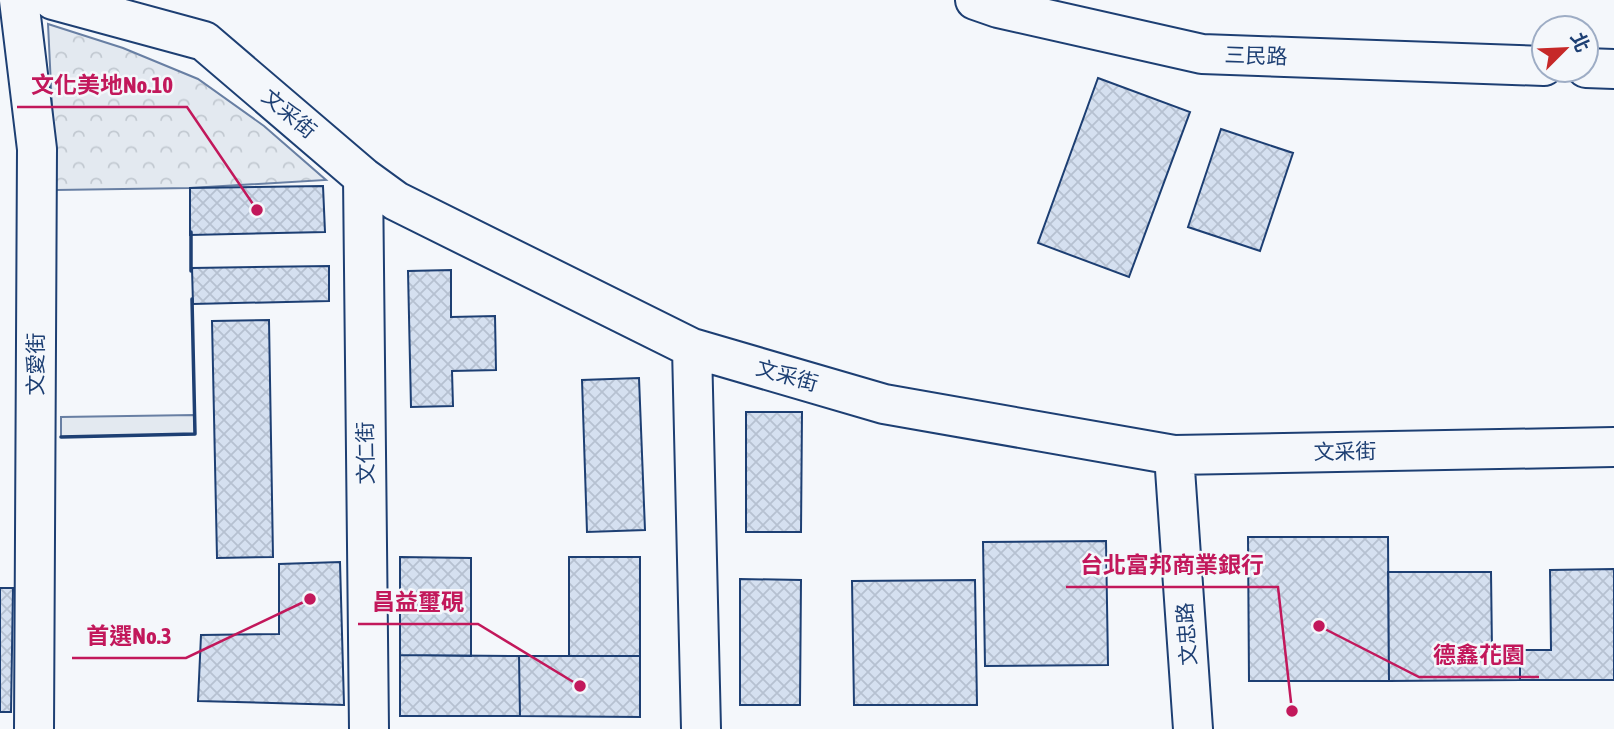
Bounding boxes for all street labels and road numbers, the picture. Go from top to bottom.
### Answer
street label: 三民路 [1224,42,1288,68]
street label: 文采街 [258,84,321,143]
street label: 文愛街 [23,333,47,396]
street label: 文采街 [754,355,821,395]
street label: 文仁街 [352,421,378,485]
street label: 文采街 [1313,438,1377,464]
street label: 文忠路 [1172,602,1200,666]

